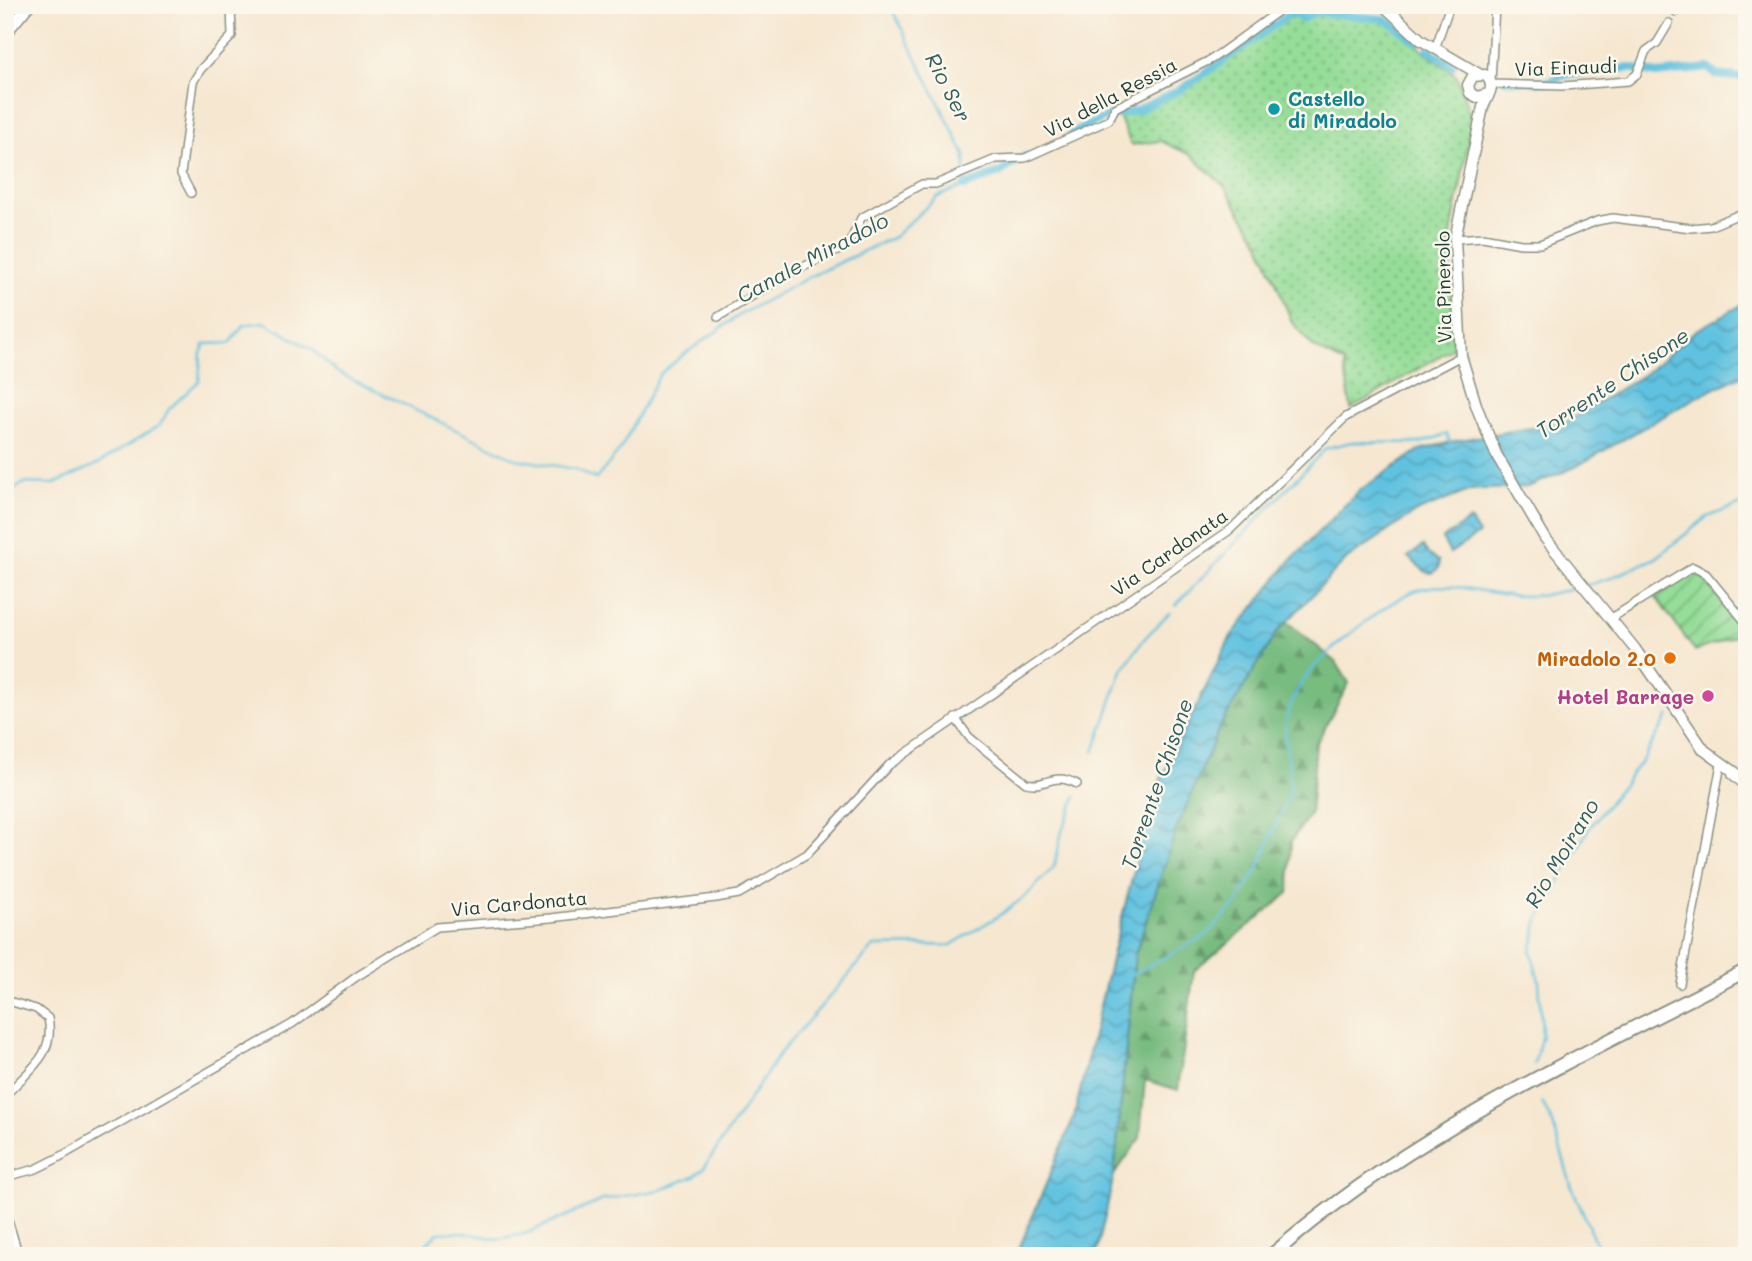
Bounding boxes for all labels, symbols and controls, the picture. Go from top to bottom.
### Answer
water label: Rio Ser [920,48,978,126]
street label: Via della Ressia [1039,51,1181,143]
street label: Via Einaudi [1514,53,1618,81]
place label: Castello di Miradolo [1288,86,1397,133]
marker: Castello di Miradolo [1266,101,1282,117]
water label: Canale Miradolo [731,206,893,308]
street label: Via Pinerolo [1430,231,1456,343]
water label: Torrente Chisone [1530,321,1694,443]
street label: Via Cardonata [1106,503,1232,601]
place label: Miradolo 2.0 [1537,646,1656,671]
marker: Miradolo 2.0 [1662,650,1678,666]
place label: Hotel Barrage [1557,684,1694,709]
marker: Hotel Barrage [1700,688,1716,704]
water label: Torrente Chisone [1114,695,1198,873]
water label: Rio Moirano [1518,794,1604,912]
street label: Via Cardonata [450,885,588,921]

